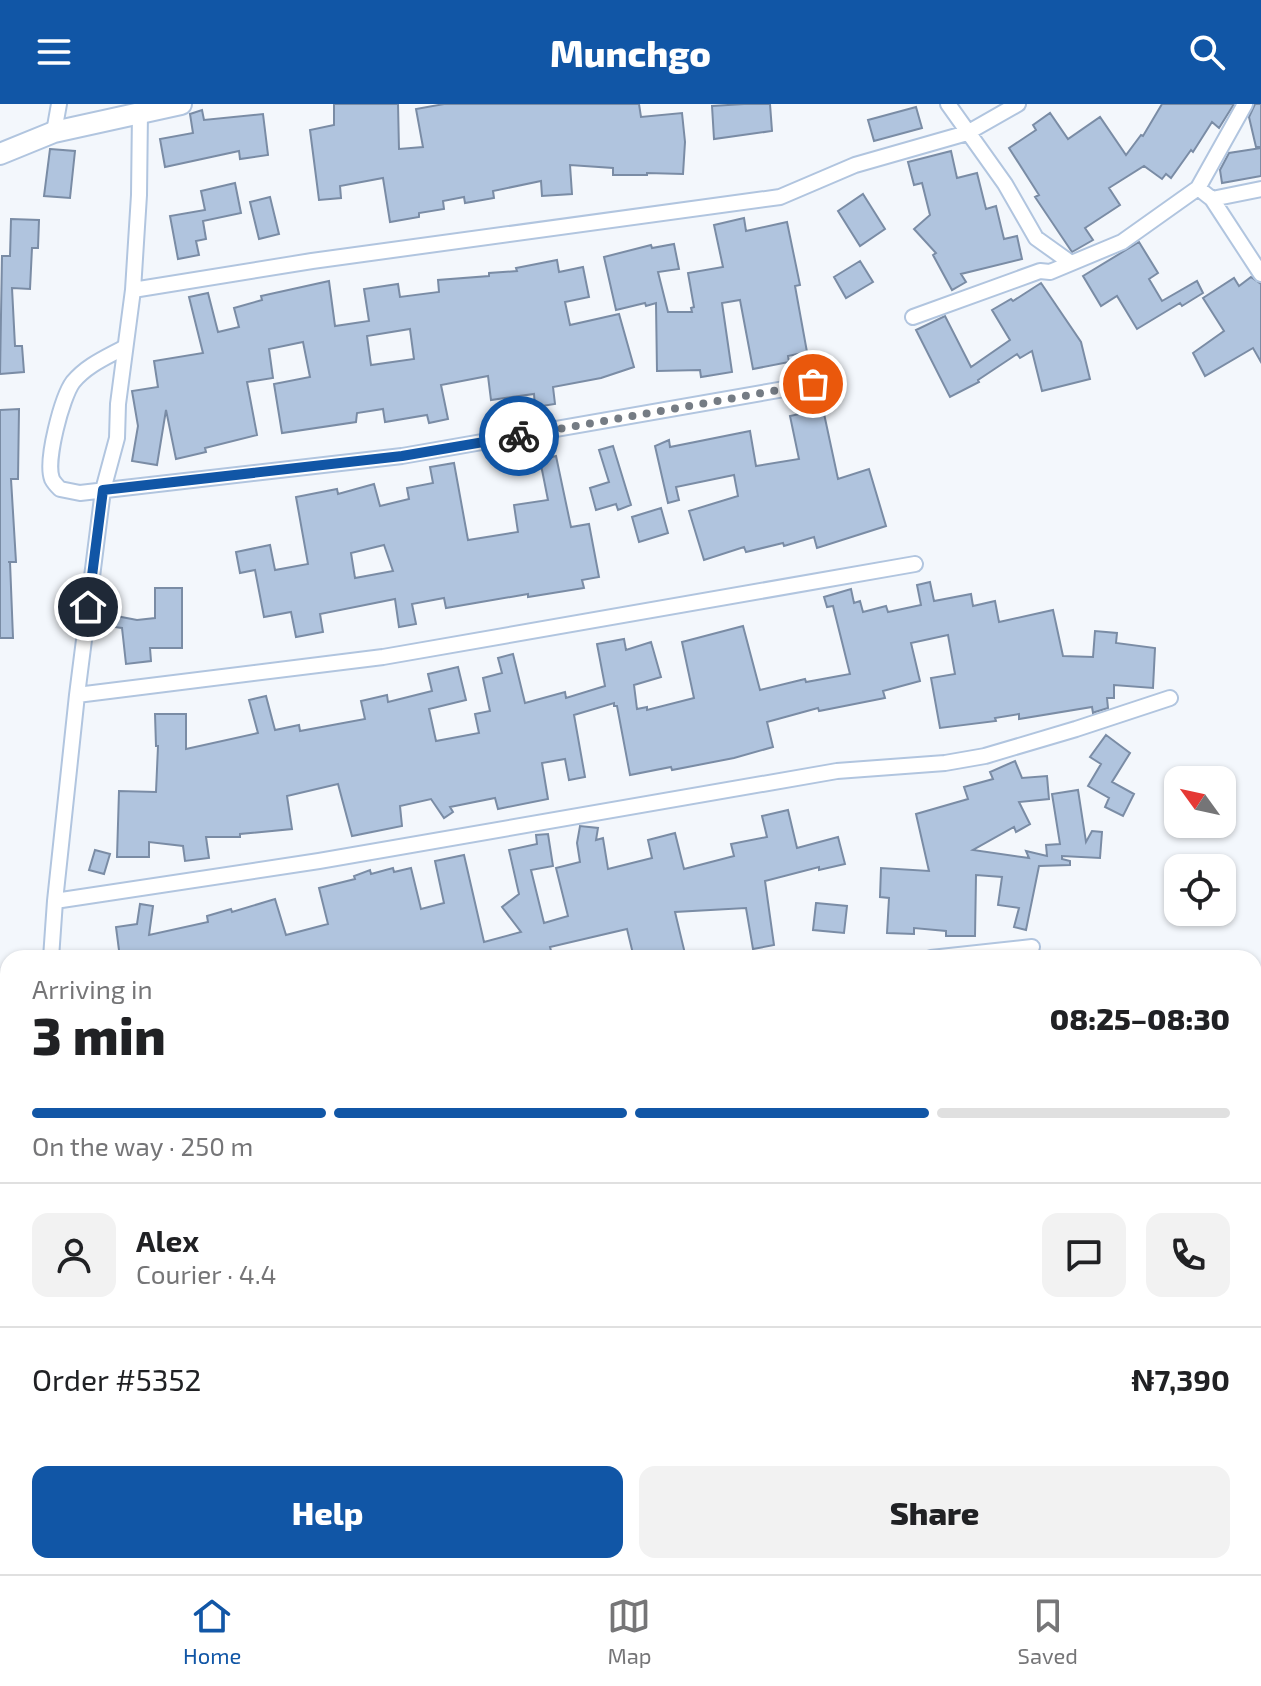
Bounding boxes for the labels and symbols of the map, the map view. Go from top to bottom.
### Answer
pin [779,350,847,418]
courier [479,396,559,476]
pin [54,573,122,641]
north arrow [1164,766,1236,838]

